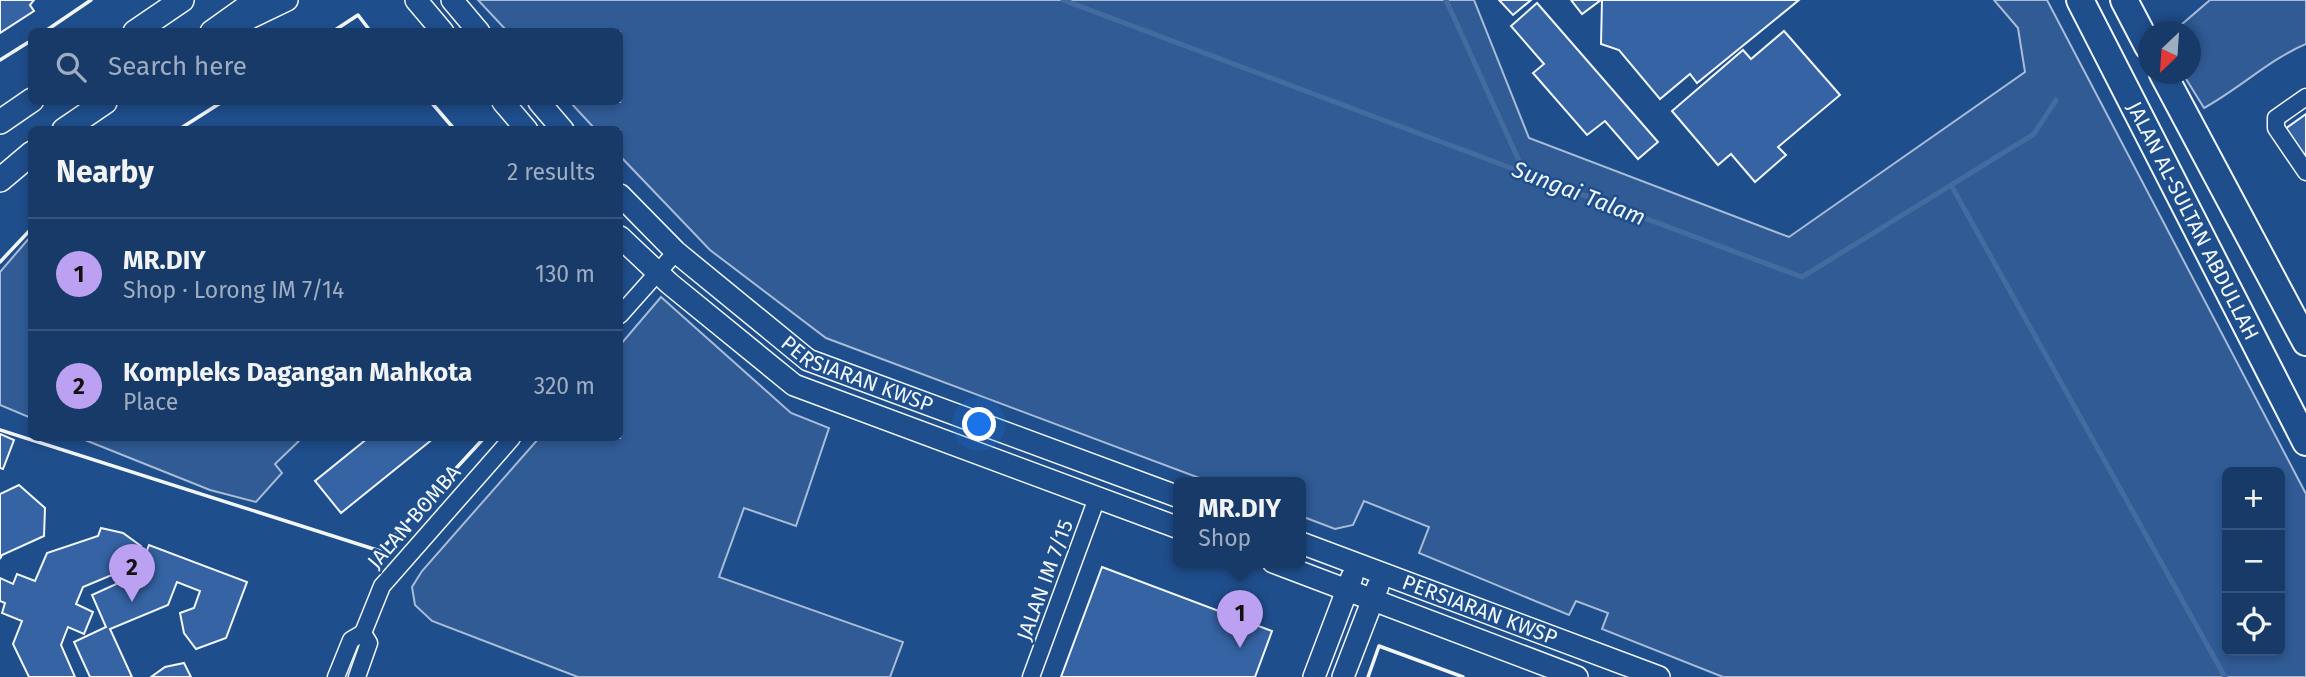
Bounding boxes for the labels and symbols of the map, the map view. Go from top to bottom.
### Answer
north arrow [2138,21,2201,84]
street label: JALAN AL-SULTAN ABDULLAH [2121,97,2265,344]
water label: Sungai Talam [1507,154,1650,231]
street label: PERSIARAN KWSP [776,330,937,418]
your location [962,407,996,441]
street label: JALAN BOMBA [362,460,466,574]
street label: JALAN IM 7/15 [1011,516,1079,644]
pin: 2 [109,544,155,602]
street label: PERSIARAN KWSP [1399,569,1561,651]
pin: 1 [1217,590,1263,648]

